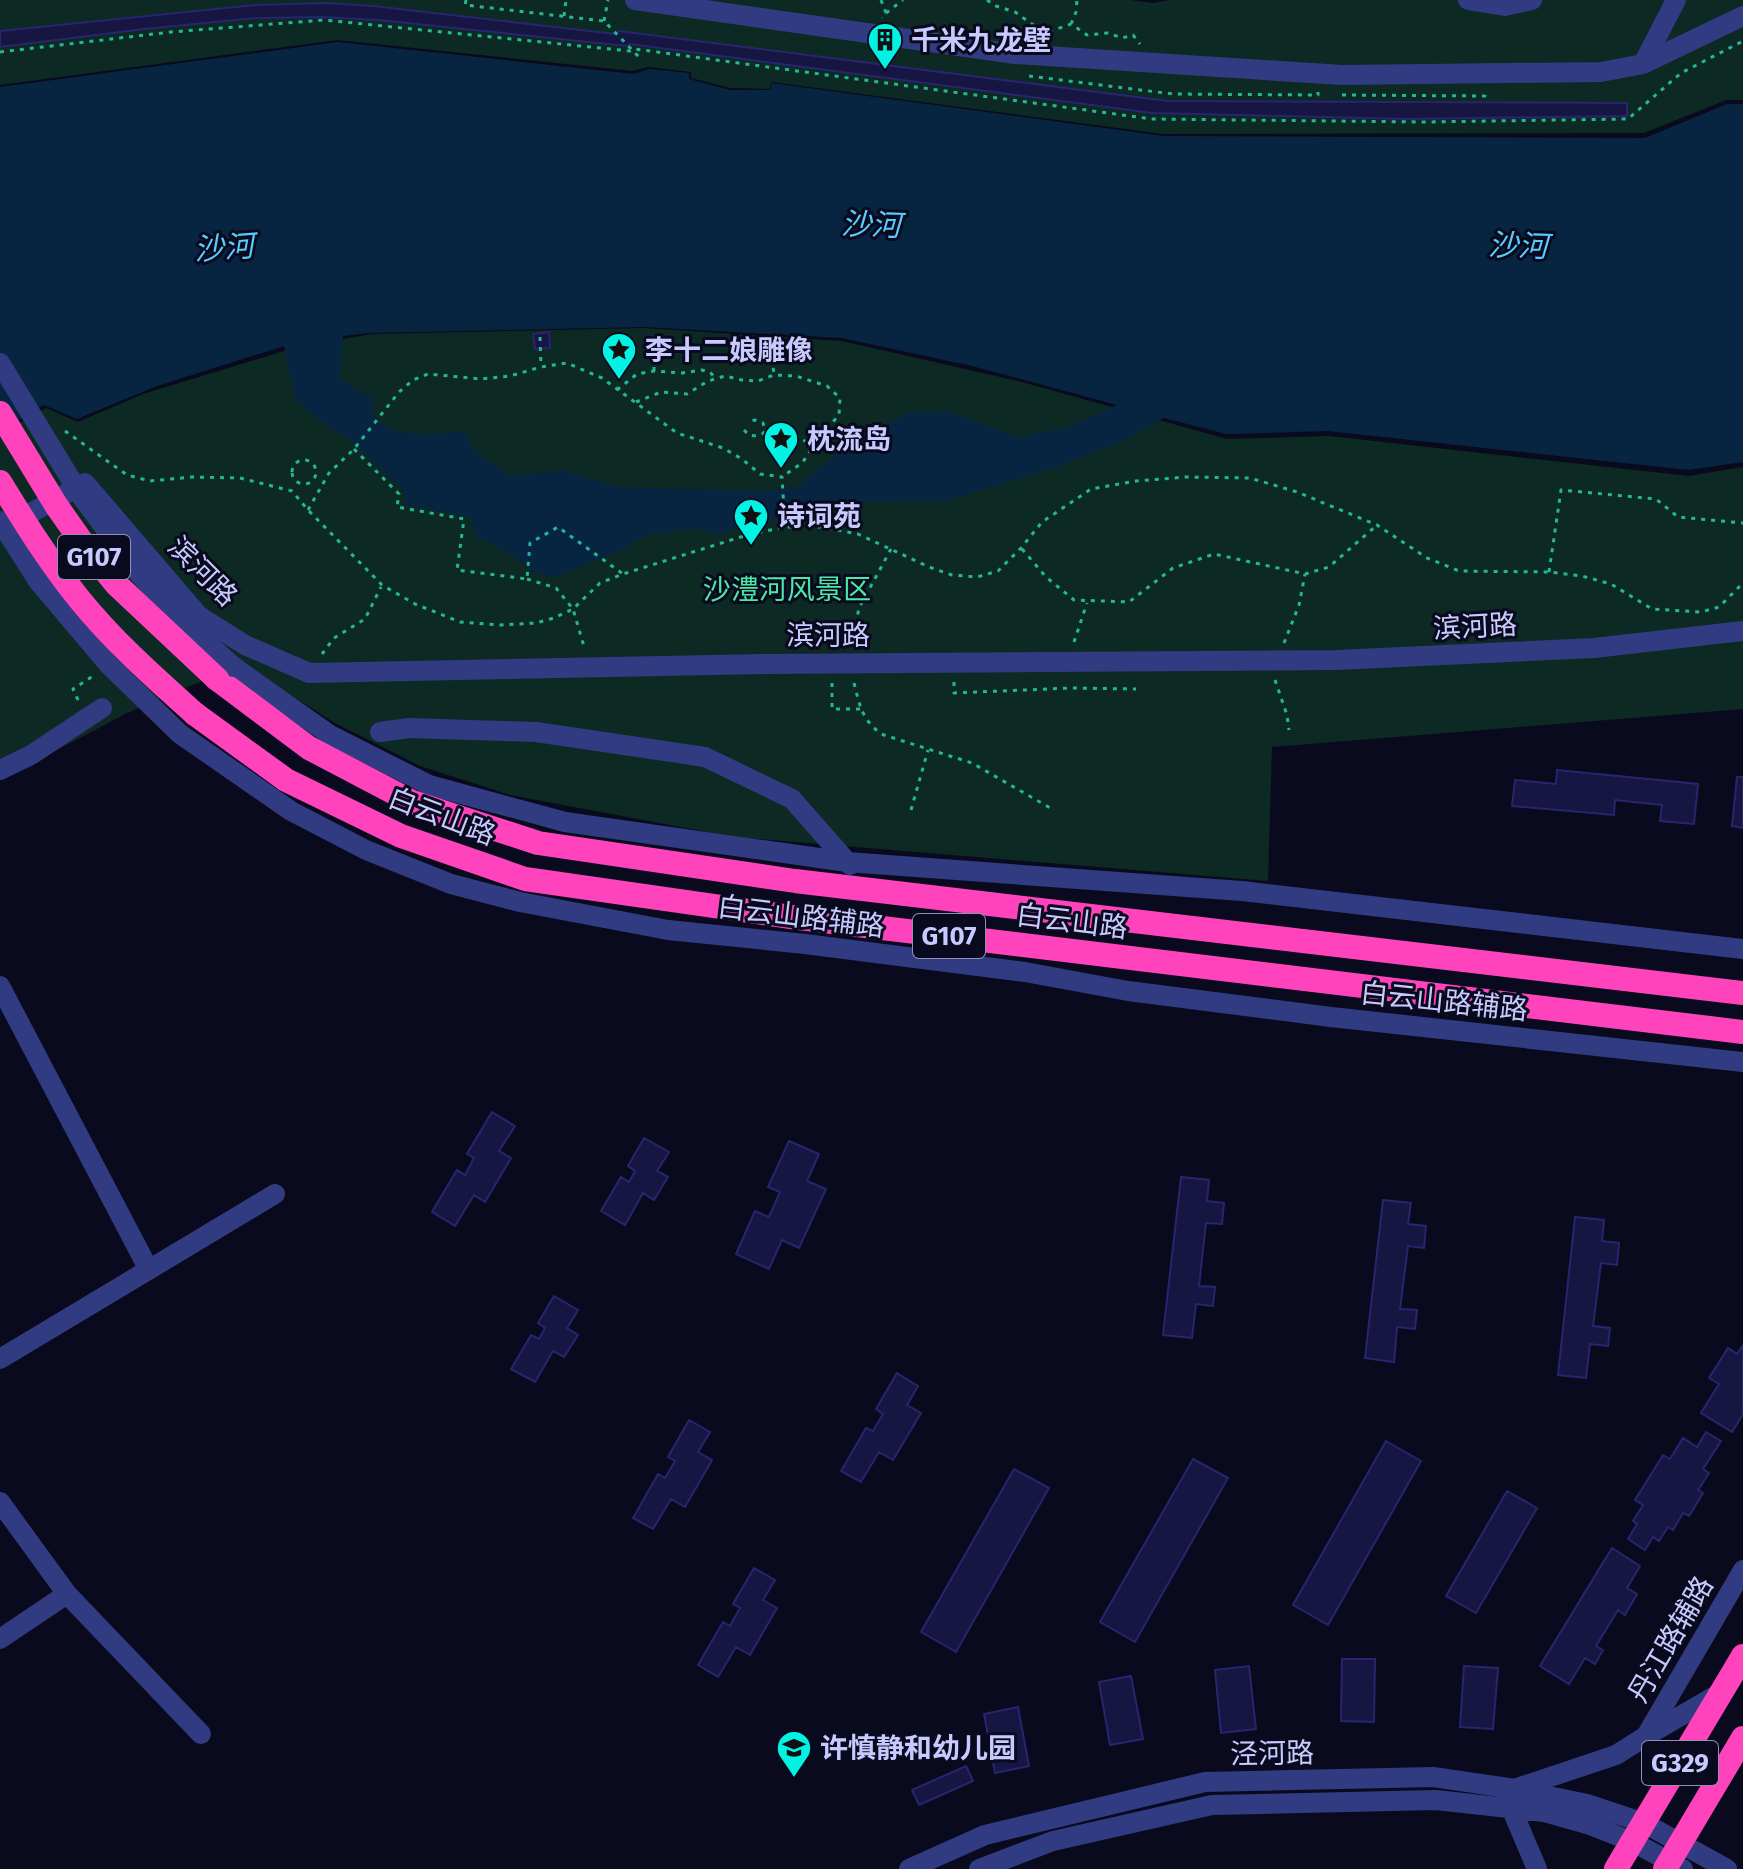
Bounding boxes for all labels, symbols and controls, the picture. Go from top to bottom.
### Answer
building icon: 千米九龙壁 [866,21,904,71]
place label: 千米九龙壁 [911,24,1051,57]
water label: 沙河 [840,206,907,244]
water label: 沙河 [1487,227,1554,265]
water label: 沙河 [193,228,260,268]
place icon: 李十二娘雕像 [600,331,638,381]
place label: 李十二娘雕像 [645,334,813,367]
place icon: 枕流岛 [762,420,800,470]
place label: 枕流岛 [807,423,891,456]
place icon: 诗词苑 [732,497,770,547]
place label: 诗词苑 [777,500,861,533]
street label: 滨河路 [161,530,244,613]
road number: G107 [58,535,130,579]
park label: 沙澧河风景区 [703,573,871,606]
street label: 滨河路 [1432,608,1518,645]
street label: 滨河路 [786,619,870,652]
street label: 白云山路 [384,781,500,852]
street label: 白云山路辅路 [716,890,886,943]
street label: 白云山路 [1014,898,1130,945]
road number: G107 [913,914,985,958]
street label: 白云山路辅路 [1359,976,1529,1027]
street label: 丹江路辅路 [1621,1570,1720,1708]
school or university icon: 许慎静和幼儿园 [775,1729,813,1779]
place label: 许慎静和幼儿园 [820,1732,1016,1765]
street label: 泾河路 [1230,1736,1314,1771]
road number: G329 [1642,1741,1718,1785]

